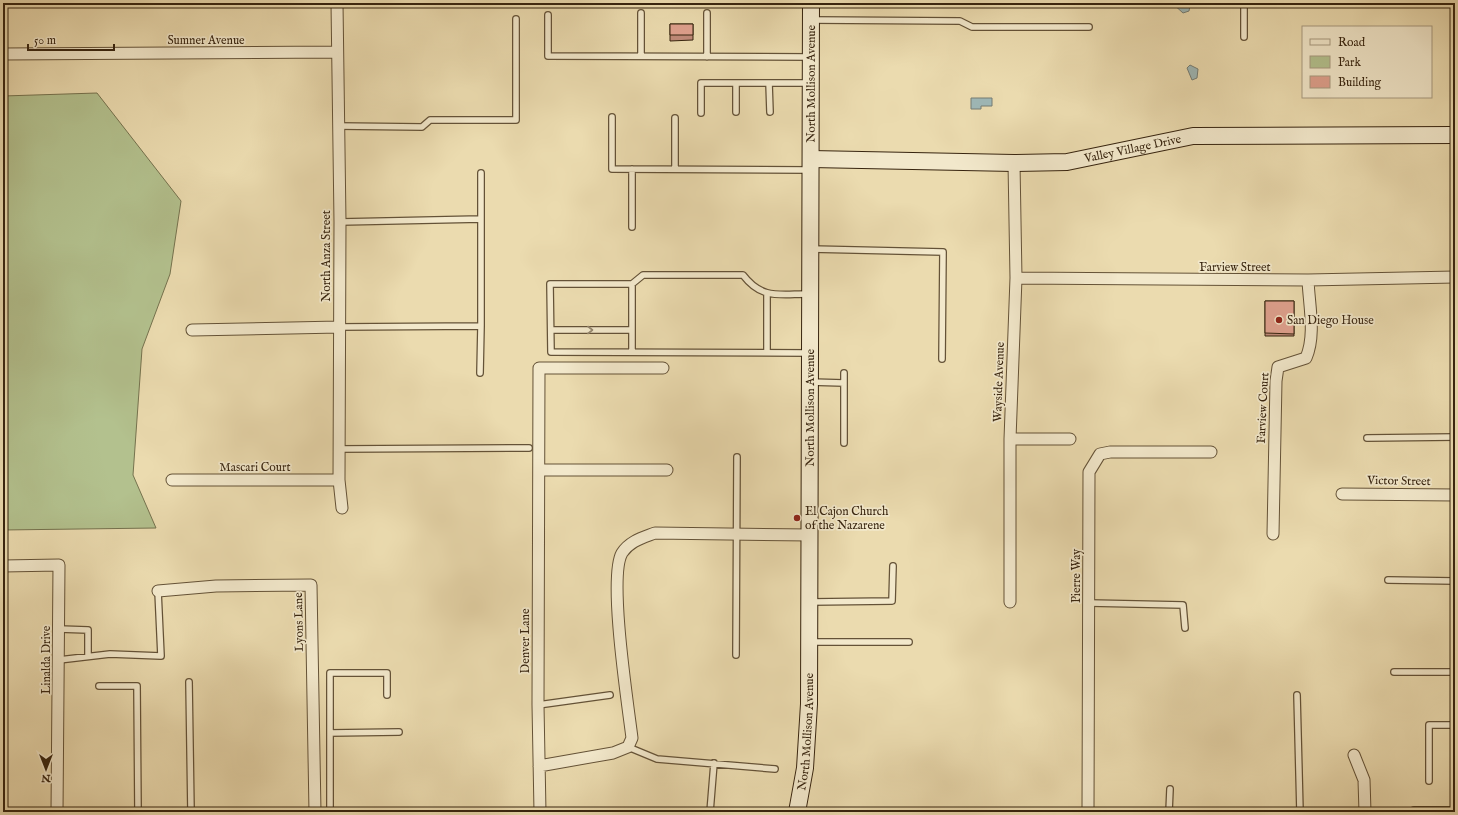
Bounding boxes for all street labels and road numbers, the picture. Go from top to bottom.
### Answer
street label: North Mollison Avenue [803,24,818,143]
street label: Sumner Avenue [167,33,245,48]
street label: Valley Village Drive [1082,131,1183,166]
street label: North Anza Street [319,210,334,302]
street label: Farview Street [1199,260,1271,275]
street label: Wayside Avenue [990,341,1008,422]
street label: North Mollison Avenue [802,348,818,467]
street label: Farview Court [1254,372,1272,444]
street label: Mascari Court [219,460,291,475]
street label: Victor Street [1366,473,1431,489]
street label: Pierre Way [1069,549,1084,603]
street label: Lyons Lane [291,592,307,652]
street label: Denver Lane [518,608,533,673]
street label: Linalda Drive [39,625,54,694]
street label: North Mollison Avenue [794,672,817,792]

